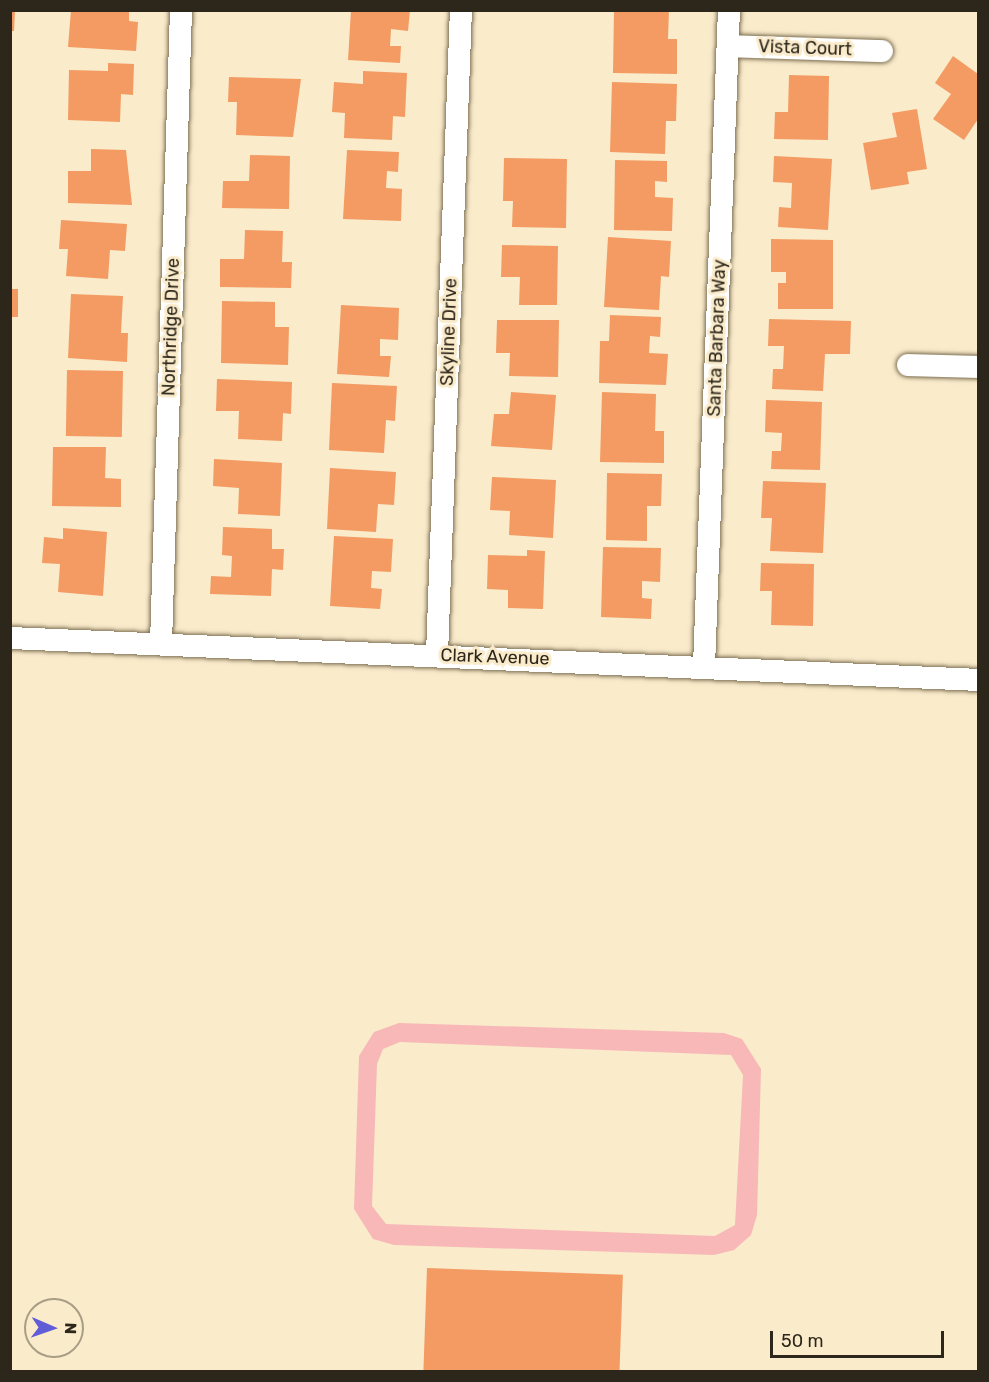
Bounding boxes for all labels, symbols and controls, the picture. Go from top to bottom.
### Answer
street label: Vista Court [758,36,852,60]
street label: Northridge Drive [158,258,184,396]
street label: Santa Barbara Way [703,259,731,417]
street label: Skyline Drive [436,278,462,386]
street label: Clark Avenue [440,644,550,670]
north arrow [24,1298,84,1358]
scale bar [773,1319,947,1357]
text: N [61,1322,80,1335]
text: 50 m [781,1330,824,1352]

